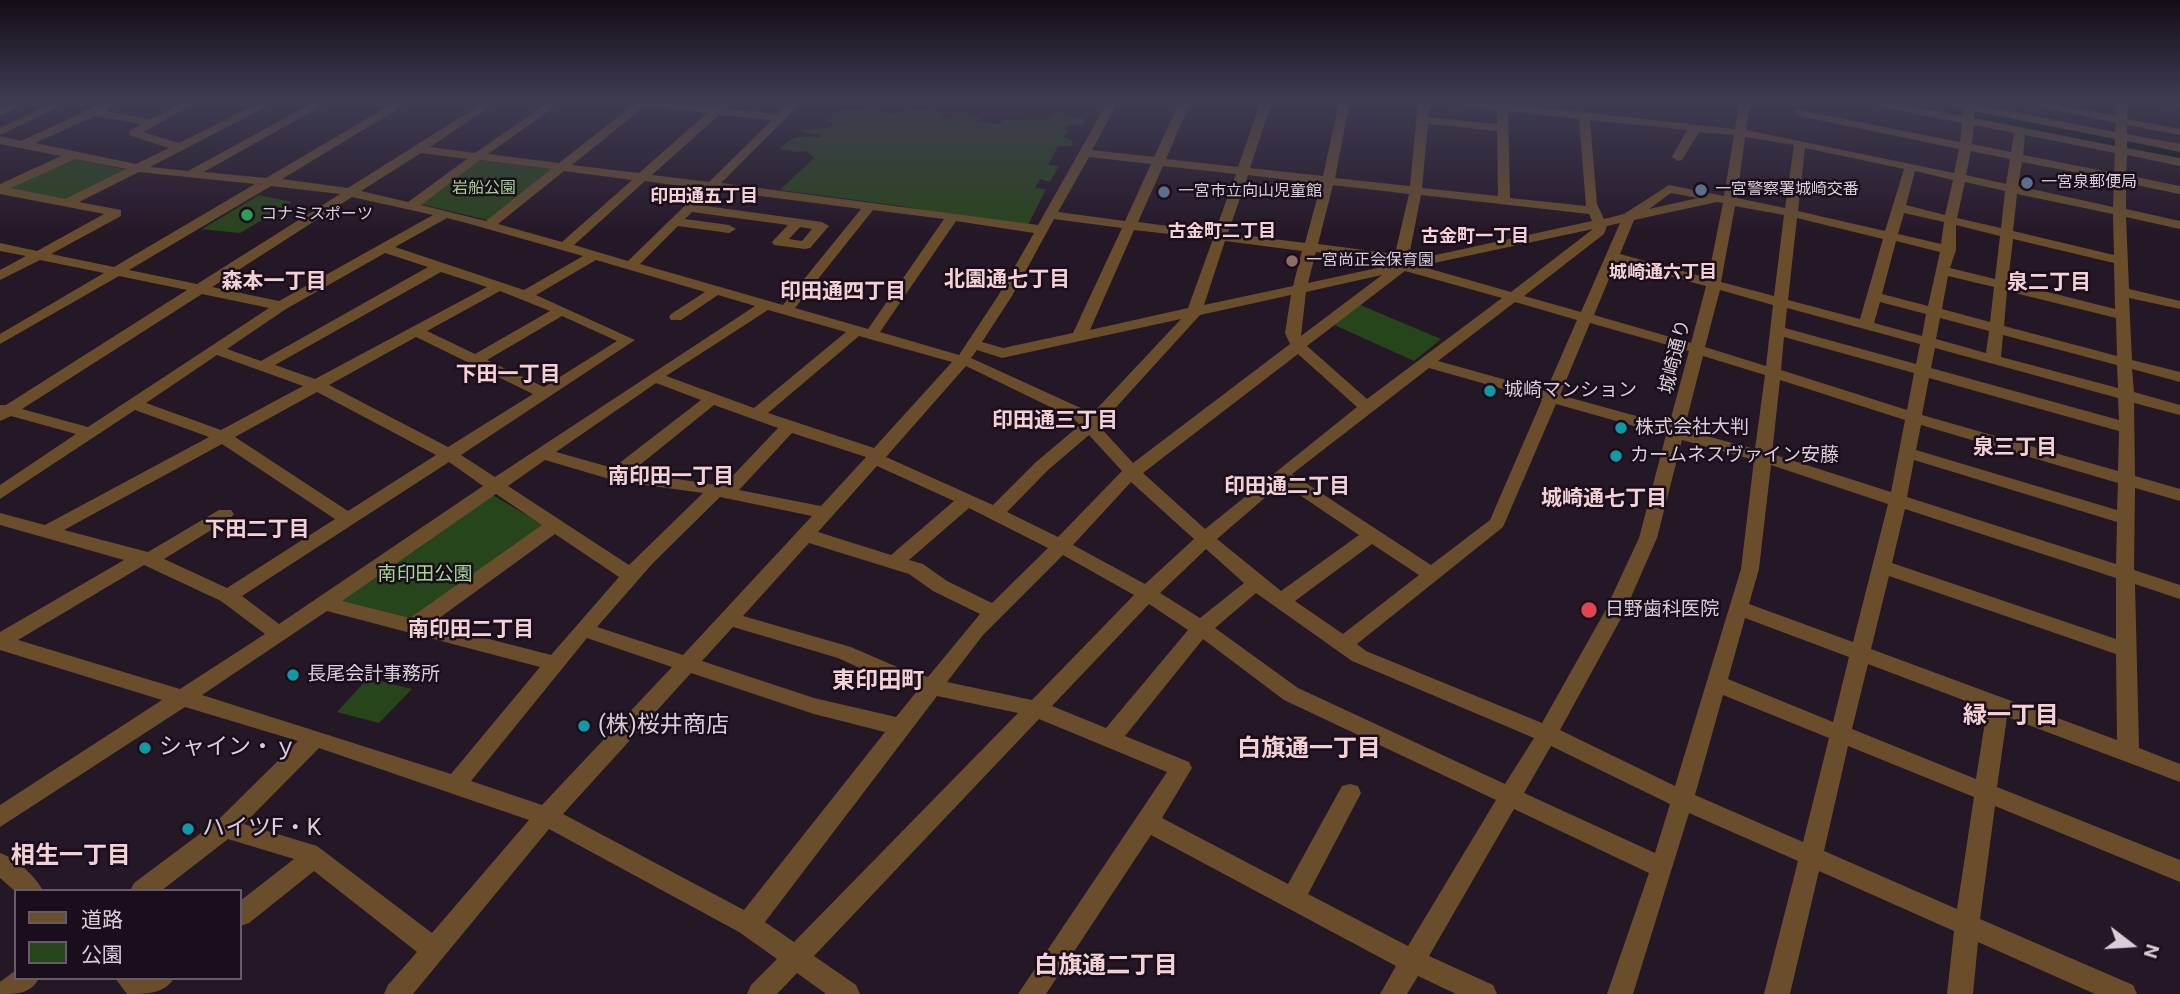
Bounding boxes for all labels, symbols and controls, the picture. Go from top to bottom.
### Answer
place label: 一宮泉郵便局 [2041,173,2137,193]
marker: 一宮泉郵便局 [2019,175,2035,191]
park label: 岩船公園 [452,179,516,199]
place label: 一宮警察署城崎交番 [1715,180,1859,200]
place label: 一宮市立向山児童館 [1178,182,1322,202]
marker: 一宮警察署城崎交番 [1693,182,1709,198]
marker: 一宮市立向山児童館 [1156,184,1172,200]
district label: 印田通五丁目 [650,186,758,208]
place label: コナミスポーツ [261,205,373,225]
marker: コナミスポーツ [239,207,255,223]
district label: 古金町二丁目 [1168,221,1276,243]
district label: 古金町一丁目 [1421,226,1529,248]
place label: 一宮尚正会保育園 [1306,251,1434,271]
marker: 一宮尚正会保育園 [1284,253,1300,269]
district label: 城崎通六丁目 [1609,262,1717,284]
district label: 北園通七丁目 [944,268,1070,294]
district label: 森本一丁目 [222,270,326,296]
district label: 泉二丁目 [2007,271,2091,297]
district label: 印田通四丁目 [780,280,906,306]
street label: 城崎通り [1656,317,1696,397]
district label: 下田一丁目 [456,363,560,389]
place label: 城崎マンション [1504,380,1637,402]
marker: 城崎マンション [1482,383,1498,399]
district label: 印田通三丁目 [992,409,1118,435]
place label: 株式会社大判 [1635,417,1749,439]
marker: 株式会社大判 [1613,420,1629,436]
district label: 泉三丁目 [1973,436,2057,462]
place label: カームネスヴァイン安藤 [1630,445,1839,467]
marker: カームネスヴァイン安藤 [1608,448,1624,464]
district label: 南印田一丁目 [608,465,734,491]
district label: 印田通二丁目 [1224,475,1350,501]
district label: 城崎通七丁目 [1541,487,1667,513]
district label: 下田二丁目 [205,518,309,544]
park label: 南印田公園 [378,564,472,586]
place label: 日野歯科医院 [1605,599,1719,621]
marker: 日野歯科医院 [1579,600,1599,620]
district label: 南印田二丁目 [408,618,534,644]
place label: 長尾会計事務所 [307,664,440,686]
marker: 長尾会計事務所 [285,667,301,683]
district label: 東印田町 [832,668,924,696]
district label: 緑一丁目 [1963,703,2059,731]
place label: (株)桜井商店 [598,712,729,740]
marker: (株)桜井商店 [576,718,592,734]
place label: シャイン・ｙ [159,734,297,762]
district label: 白旗通一丁目 [1237,736,1381,764]
marker: シャイン・ｙ [137,740,153,756]
place label: ハイツF・K [202,815,321,843]
marker: ハイツF・K [180,821,196,837]
district label: 相生一丁目 [11,843,131,871]
legend [14,889,242,980]
text: 道路 [81,908,123,932]
north arrow [2096,910,2166,980]
text: N [2139,942,2165,961]
text: 公園 [81,943,123,967]
district label: 白旗通二丁目 [1034,953,1178,981]

